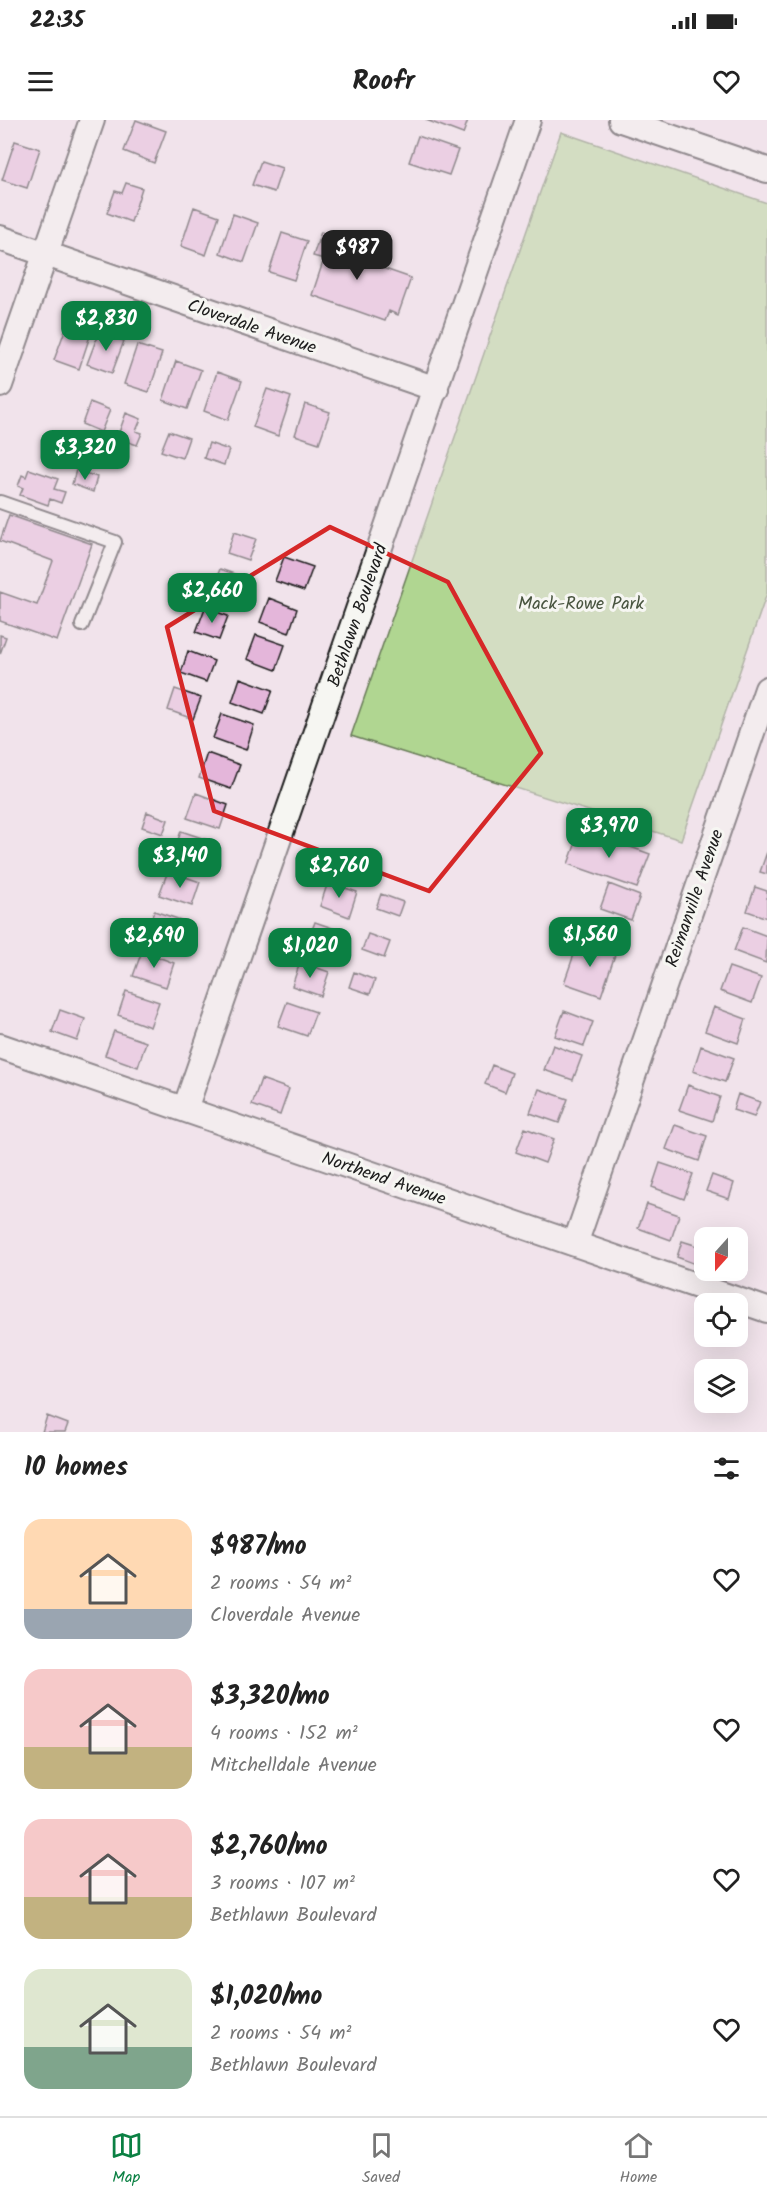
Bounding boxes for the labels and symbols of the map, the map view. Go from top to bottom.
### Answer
pin: $987 [321,230,393,281]
street label: Cloverdale Avenue [183,292,320,363]
pin: $2,830 [57,301,155,352]
pin: $3,320 [36,430,134,481]
street label: Bethlawn Boulevard [320,539,397,691]
pin: $2,660 [163,573,261,624]
park label: Mack-Rowe Park [518,590,645,619]
pin: $3,970 [560,808,658,859]
street label: Reimanville Avenue [658,826,733,971]
pin: $3,140 [131,838,229,889]
pin: $2,760 [290,848,388,899]
pin: $1,560 [541,917,639,968]
pin: $2,690 [105,918,203,969]
pin: $1,020 [261,928,359,979]
street label: Northend Avenue [317,1145,450,1214]
north arrow [694,1227,748,1281]

